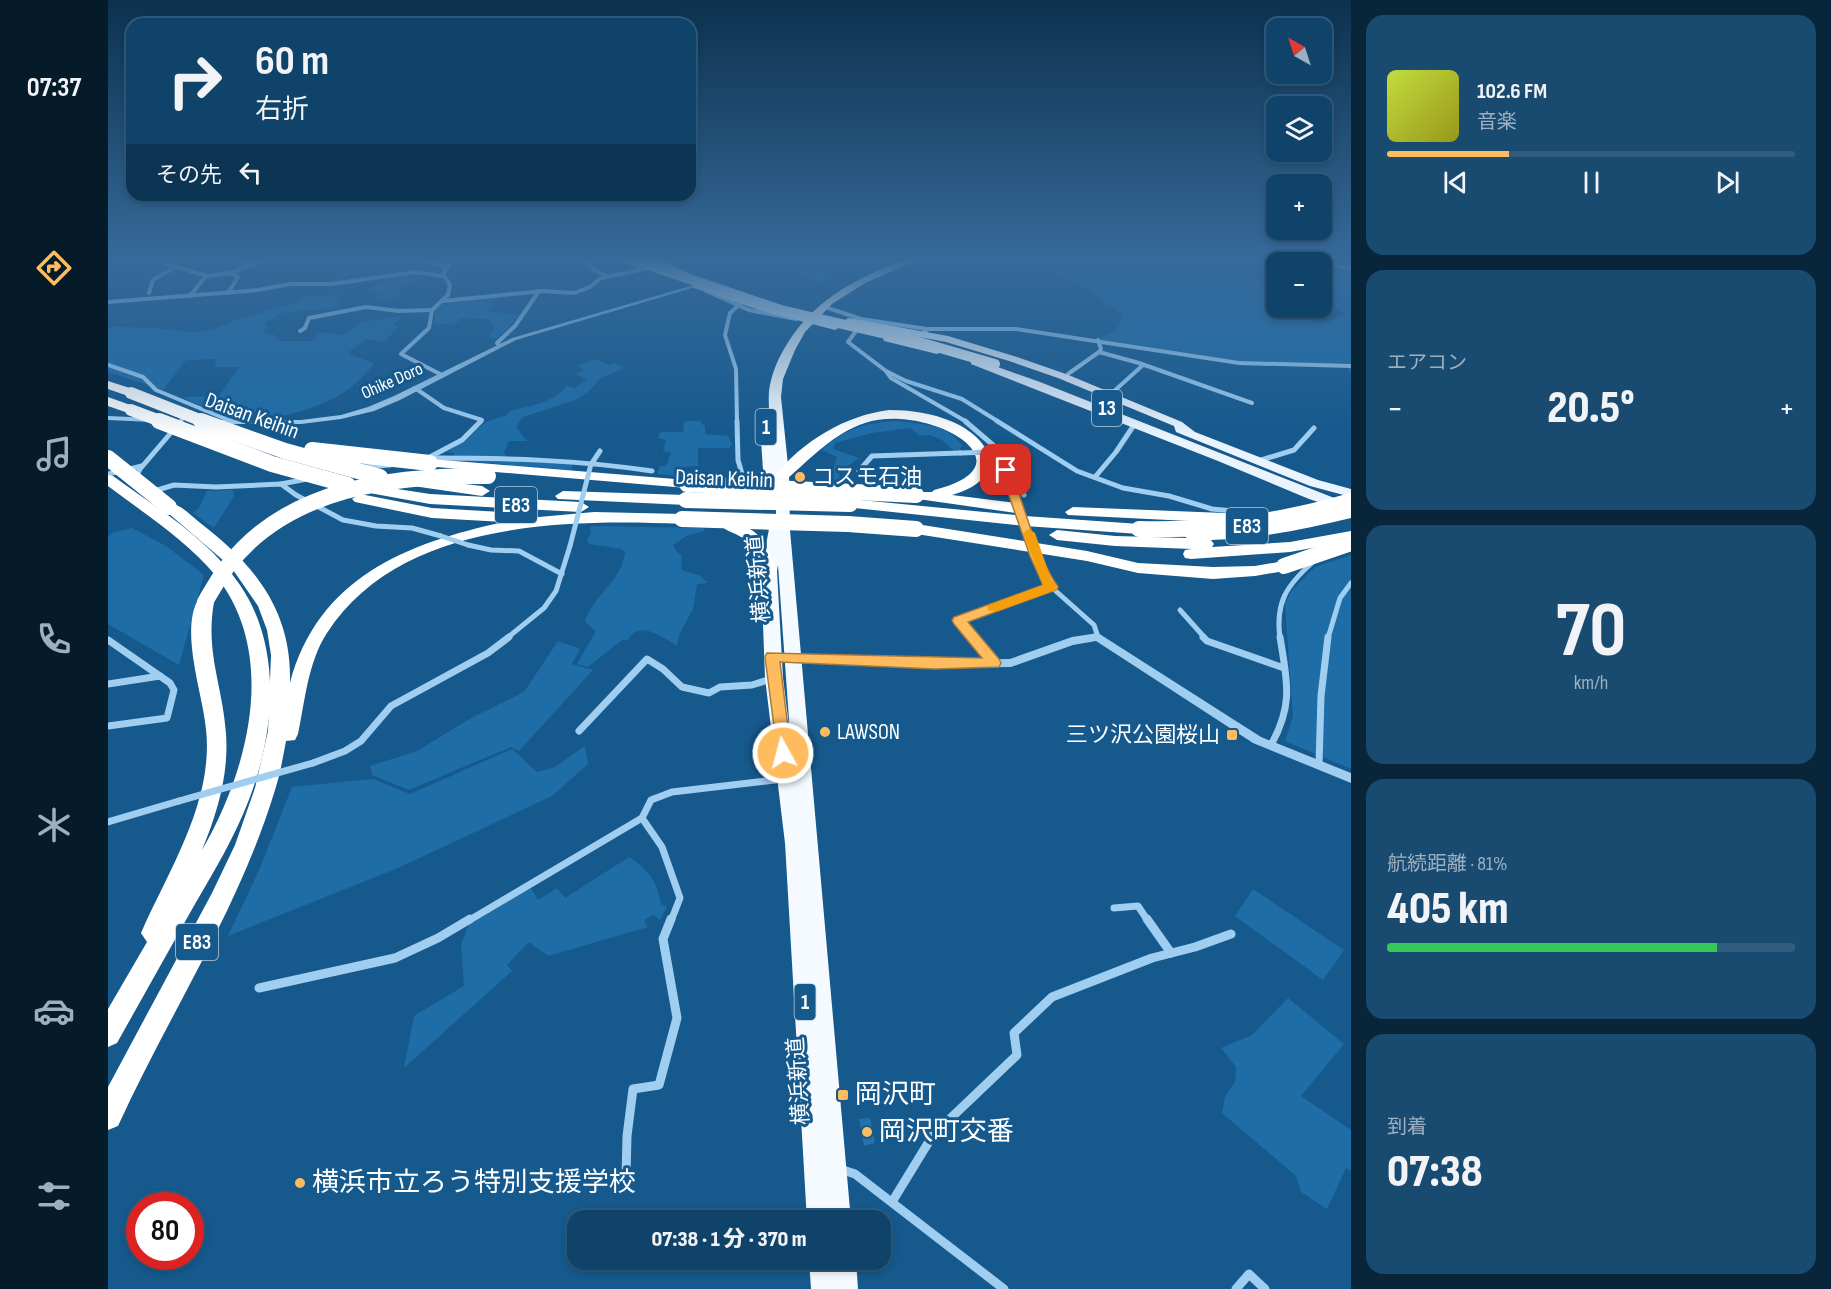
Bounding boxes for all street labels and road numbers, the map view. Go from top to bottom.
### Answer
street label: Ohike Doro [358,358,426,404]
street label: Daisan Keihin [201,387,303,445]
road number: 13 [1092,390,1122,426]
road number: 1 [756,409,776,445]
street label: Daisan Keihin [675,464,773,494]
road number: E83 [495,487,537,523]
road number: E83 [1226,508,1268,544]
street label: 横浜新道 [742,534,776,624]
road number: E83 [176,924,218,960]
road number: 1 [794,984,816,1020]
street label: 横浜新道 [782,1036,816,1126]

